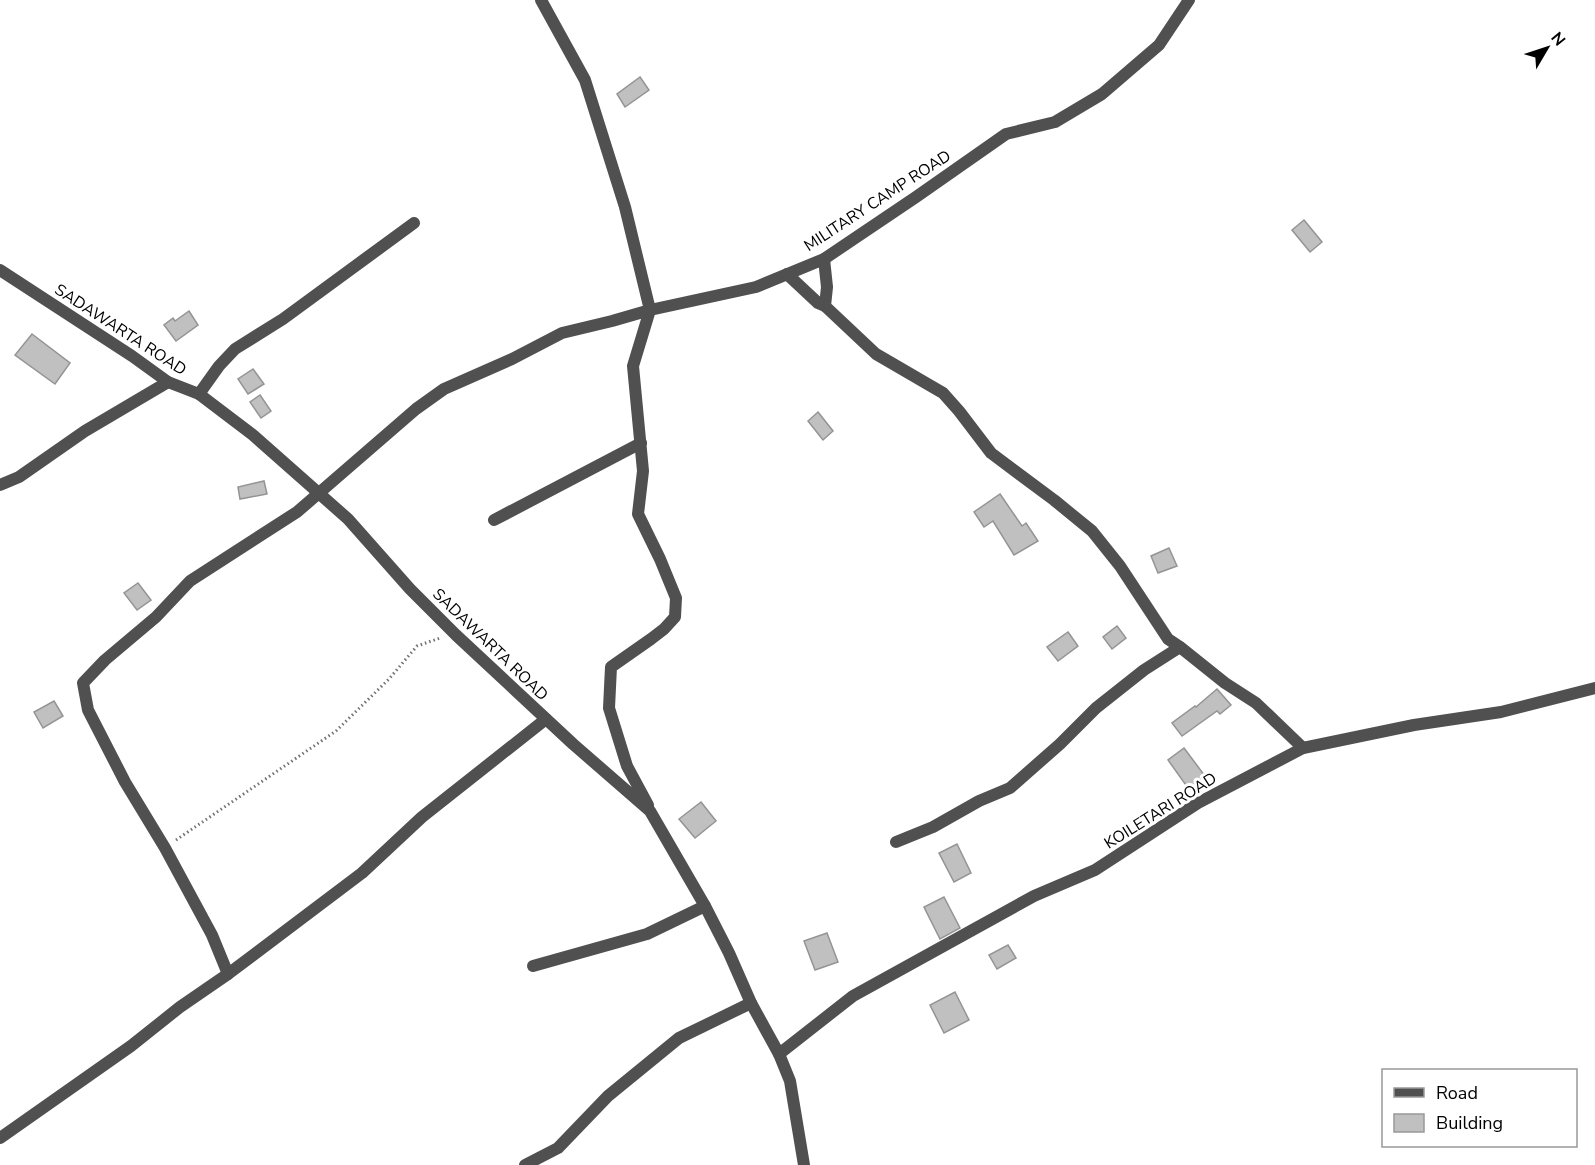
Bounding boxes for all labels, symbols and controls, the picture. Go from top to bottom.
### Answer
north arrow [1517,18,1577,78]
text: N [1546,28,1570,51]
street label: MILITARY CAMP ROAD [800,145,955,257]
street label: SADAWARTA ROAD [50,279,191,381]
street label: SADAWARTA ROAD [428,584,553,706]
street label: KOILETARI ROAD [1100,767,1221,854]
legend [1382,1069,1577,1147]
text: Road [1436,1081,1478,1105]
text: Building [1436,1111,1503,1135]

